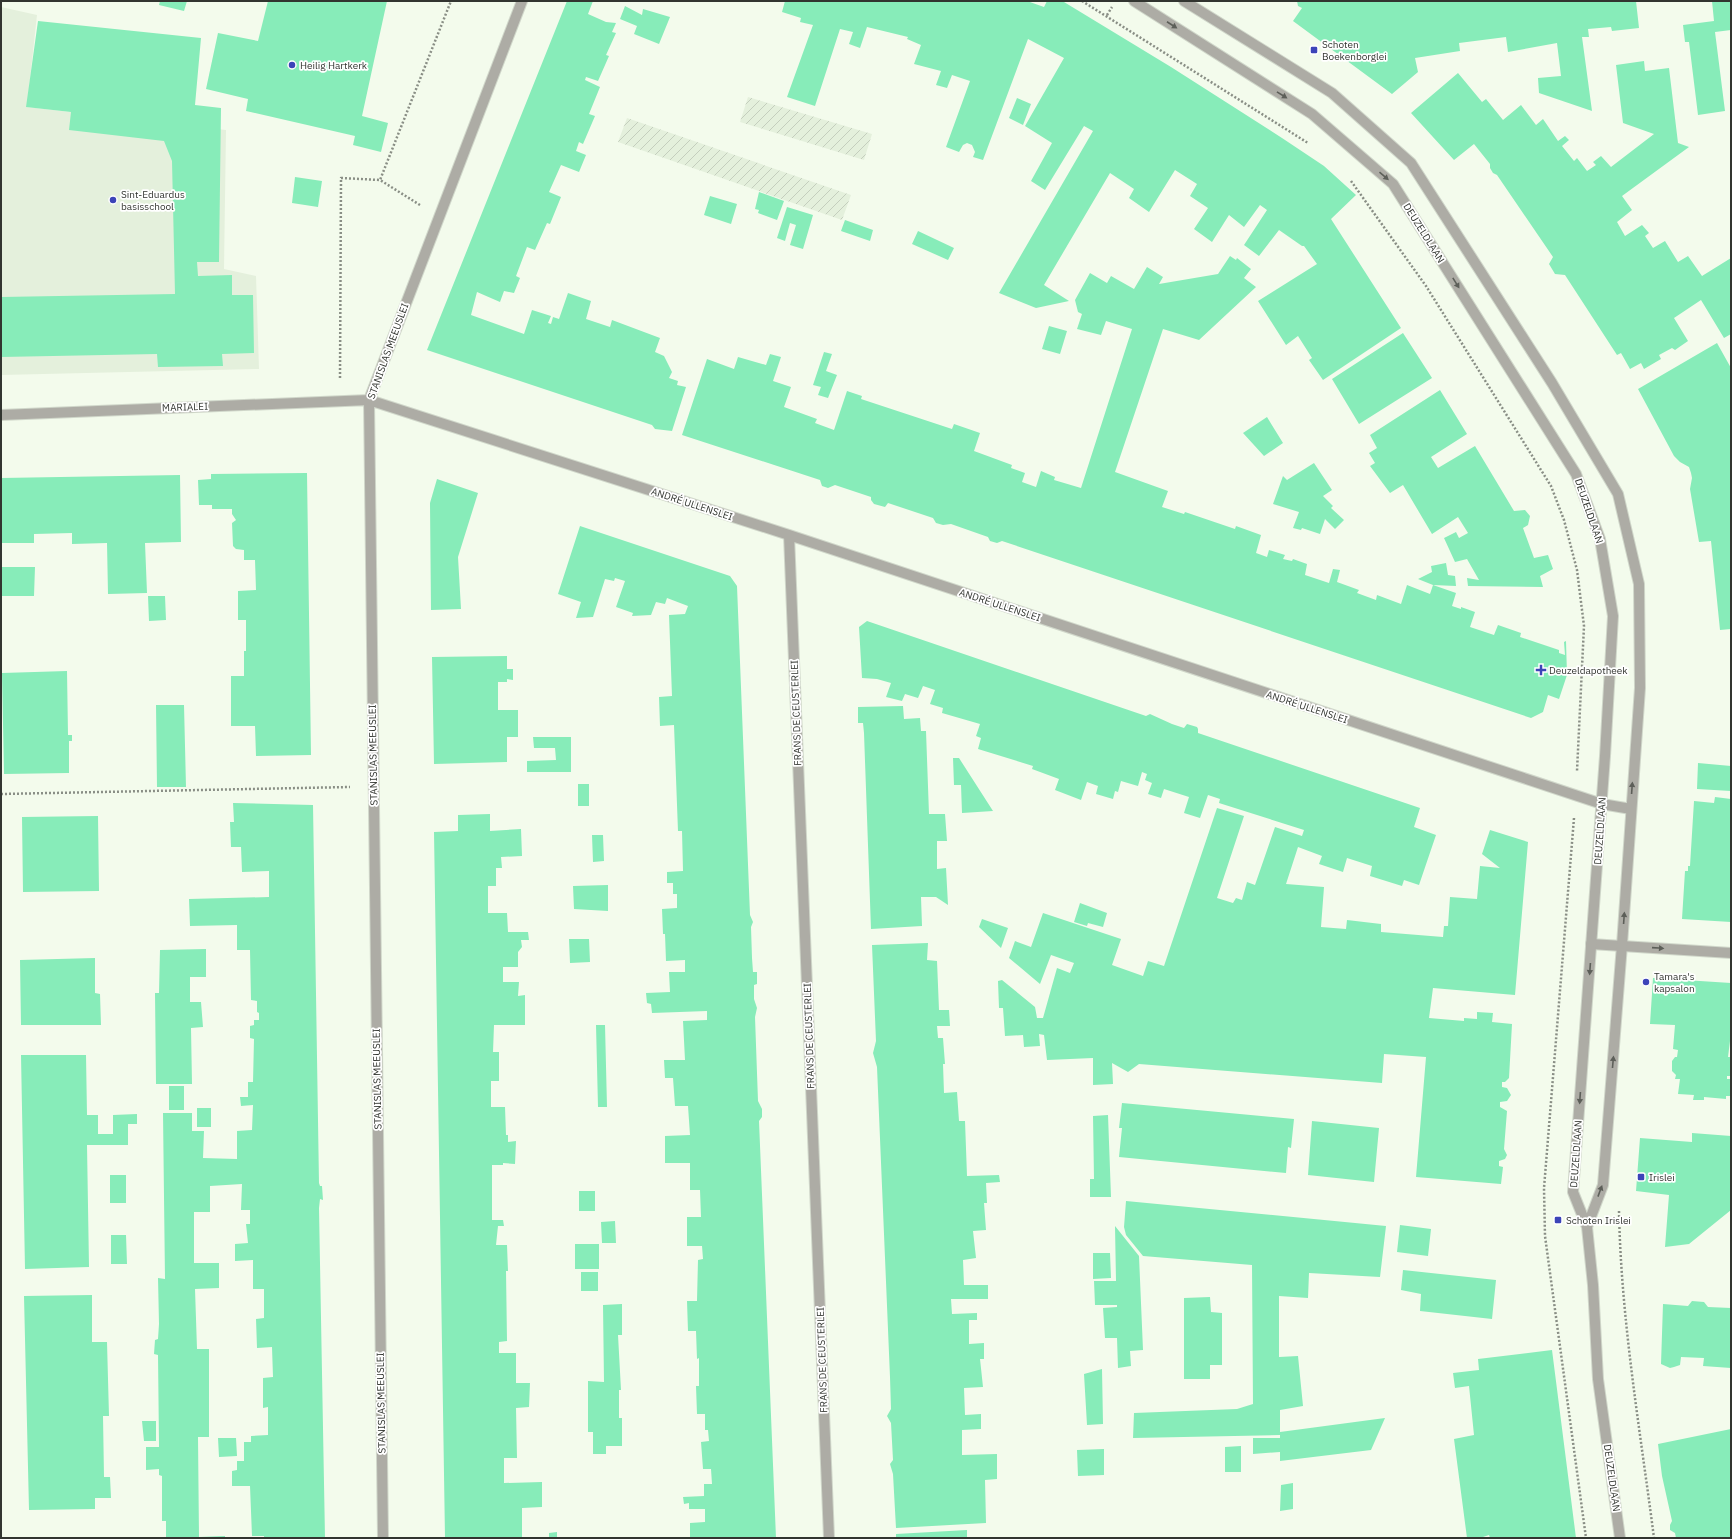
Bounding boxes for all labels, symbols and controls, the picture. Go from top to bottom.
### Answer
one-way arrow [1167,21,1177,29]
place label: Schoten Boekenborglei [1322,38,1387,63]
marker: Schoten Boekenborglei [1309,45,1319,55]
place label: Heilig Hartkerk [300,59,368,72]
marker: Heilig Hartkerk [287,60,297,70]
one-way arrow [1277,91,1287,99]
one-way arrow [1378,171,1389,180]
place label: Sint-Eduardus basisschool [121,188,185,213]
marker: Sint-Eduardus basisschool [108,195,118,205]
street label: DEUZELDLAAN [1400,201,1448,265]
one-way arrow [1452,278,1460,288]
street label: STANISLAS MEEUSLEI [365,301,411,401]
street label: MARIALEI [162,400,208,414]
street label: DEUZELDLAAN [1572,477,1606,545]
street label: ANDRÉ ULLENSLEI [650,485,734,523]
street label: ANDRÉ ULLENSLEI [958,586,1042,624]
street label: FRANS DE CEUSTERLEI [788,660,804,766]
place label: Deuzeldapotheek [1549,664,1628,677]
marker: Deuzeldapotheek [1536,665,1546,675]
street label: ANDRÉ ULLENSLEI [1265,688,1349,726]
street label: STANISLAS MEEUSLEI [366,704,380,806]
one-way arrow [1629,782,1636,794]
street label: DEUZELDLAAN [1591,797,1609,865]
one-way arrow [1620,912,1627,924]
one-way arrow [1652,945,1664,952]
one-way arrow [1586,963,1593,975]
place label: Tamara's kapsalon [1654,970,1695,995]
marker: Tamara's kapsalon [1641,977,1651,987]
street label: FRANS DE CEUSTERLEI [801,983,817,1089]
street label: STANISLAS MEEUSLEI [370,1028,384,1130]
one-way arrow [1609,1056,1616,1068]
one-way arrow [1576,1092,1583,1104]
street label: DEUZELDLAAN [1567,1120,1585,1188]
place label: Irislei [1649,1171,1675,1184]
marker: Irislei [1636,1172,1646,1182]
one-way arrow [1598,1184,1604,1196]
place label: Schoten Irislei [1566,1214,1631,1227]
marker: Schoten Irislei [1553,1215,1563,1225]
street label: FRANS DE CEUSTERLEI [814,1307,830,1413]
street label: STANISLAS MEEUSLEI [374,1352,388,1454]
street label: DEUZELDLAAN [1601,1443,1623,1513]

